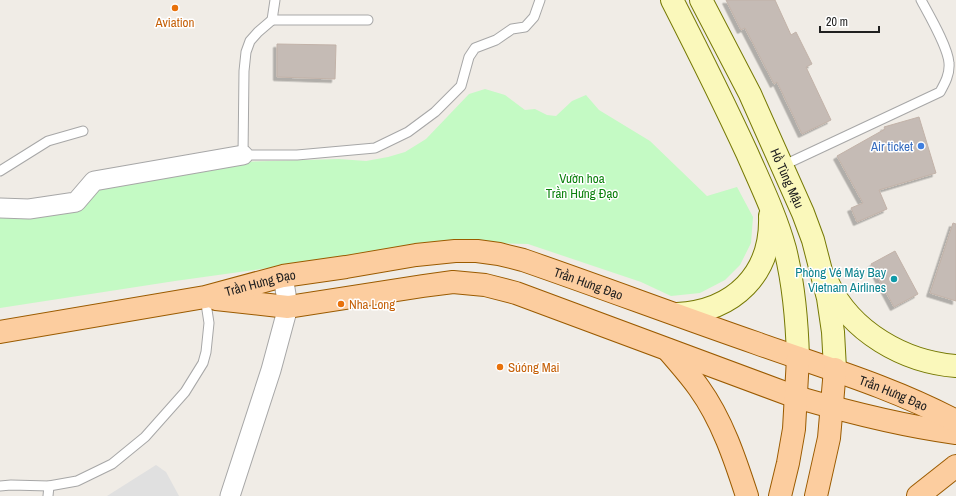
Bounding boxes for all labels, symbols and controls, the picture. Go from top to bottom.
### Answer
marker: Aviation [170,3,180,13]
scale bar [820,8,879,34]
place label: Aviation [155,14,195,31]
text: 20 m [826,14,848,30]
place label: Air ticket [870,138,913,155]
marker: Air ticket [916,141,926,151]
street label: Hồ Tùng Mậu [766,146,808,211]
park label: Vườn hoa Trần Hưng Đạo [546,170,618,202]
street label: Trần Hưng Đạo [551,263,625,304]
place label: Phòng Vé Máy Bay Vietnam Airlines [795,264,887,296]
street label: Trần Hưng Đạo [223,266,297,300]
marker: Phòng Vé Máy Bay Vietnam Airlines [889,274,899,284]
place label: Nha Long [349,296,395,313]
marker: Nha Long [336,299,346,309]
place label: Súóng Mai [508,359,560,376]
marker: Súóng Mai [495,362,505,372]
street label: Trần Hưng Đạo [857,372,930,415]

